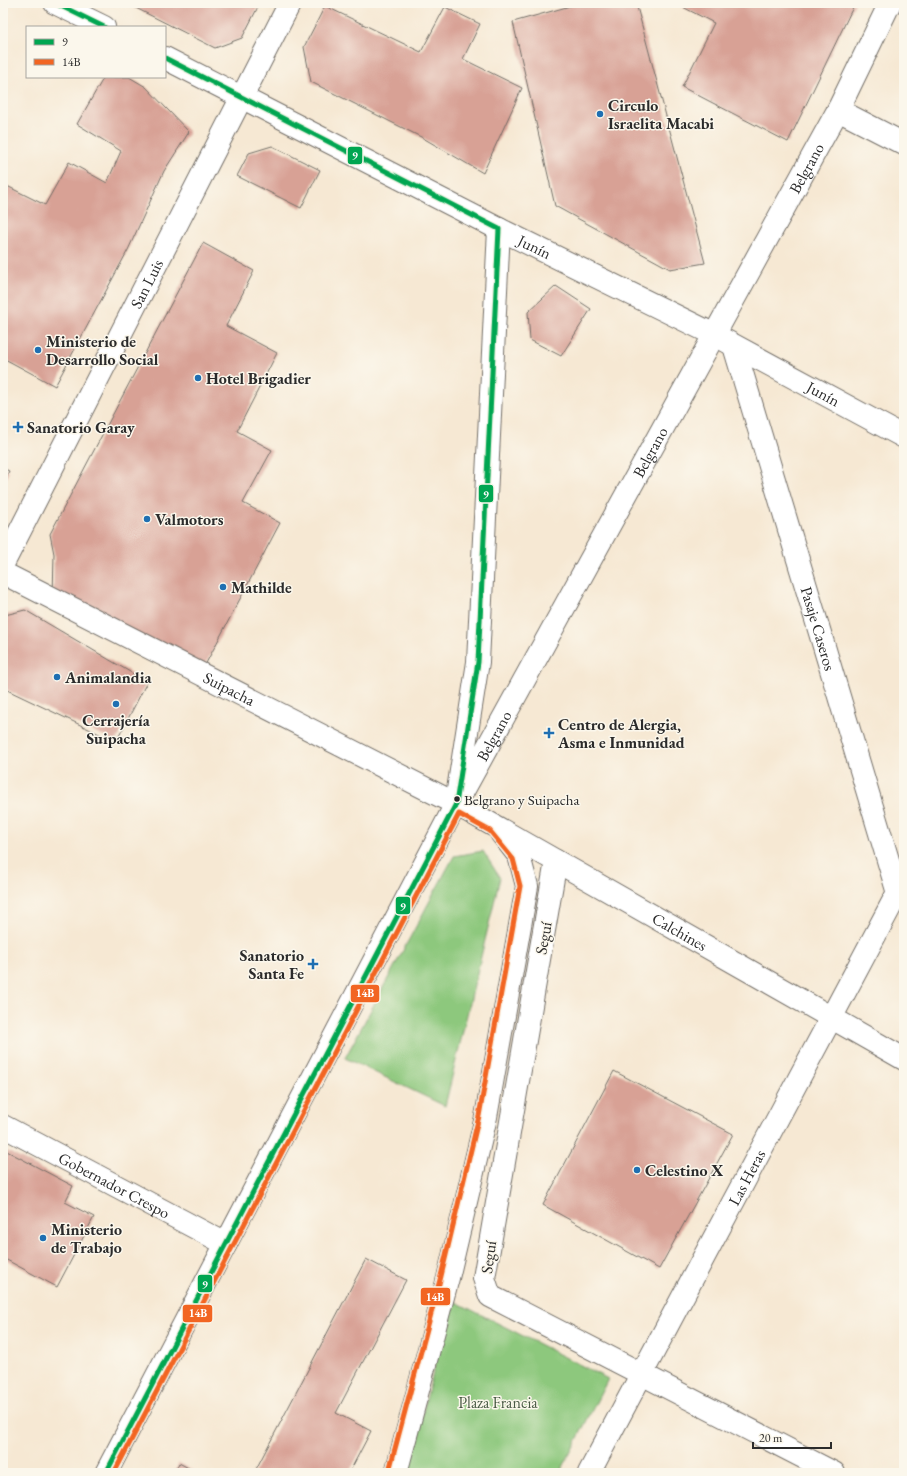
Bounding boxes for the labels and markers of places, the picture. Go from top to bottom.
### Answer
place label: Circulo Israelita Macabi [608,95,714,134]
marker: Circulo Israelita Macabi [595,109,605,119]
place label: Ministerio de Desarrollo Social [46,331,159,370]
marker: Ministerio de Desarrollo Social [33,345,43,355]
place label: Hotel Brigadier [206,368,311,389]
marker: Hotel Brigadier [193,373,203,383]
place label: Sanatorio Garay [27,417,135,438]
marker: Sanatorio Garay [12,421,24,433]
place label: Valmotors [155,509,224,530]
marker: Valmotors [142,514,152,524]
place label: Mathilde [231,577,292,598]
marker: Mathilde [218,582,228,592]
place label: Animalandia [64,667,152,688]
marker: Animalandia [52,672,62,682]
marker: Cerrajería Suipacha [111,699,121,709]
place label: Cerrajería Suipacha [82,710,151,749]
place label: Centro de Alergia, Asma e Inmunidad [557,714,685,753]
marker: Centro de Alergia, Asma e Inmunidad [543,727,555,739]
place label: Belgrano y Suipacha [464,790,580,809]
marker: Belgrano y Suipacha [452,794,462,804]
place label: Sanatorio Santa Fe [240,945,304,984]
marker: Sanatorio Santa Fe [307,958,319,970]
place label: Celestino X [645,1160,723,1181]
marker: Celestino X [632,1165,642,1175]
place label: Ministerio de Trabajo [51,1219,122,1258]
marker: Ministerio de Trabajo [38,1233,48,1243]

